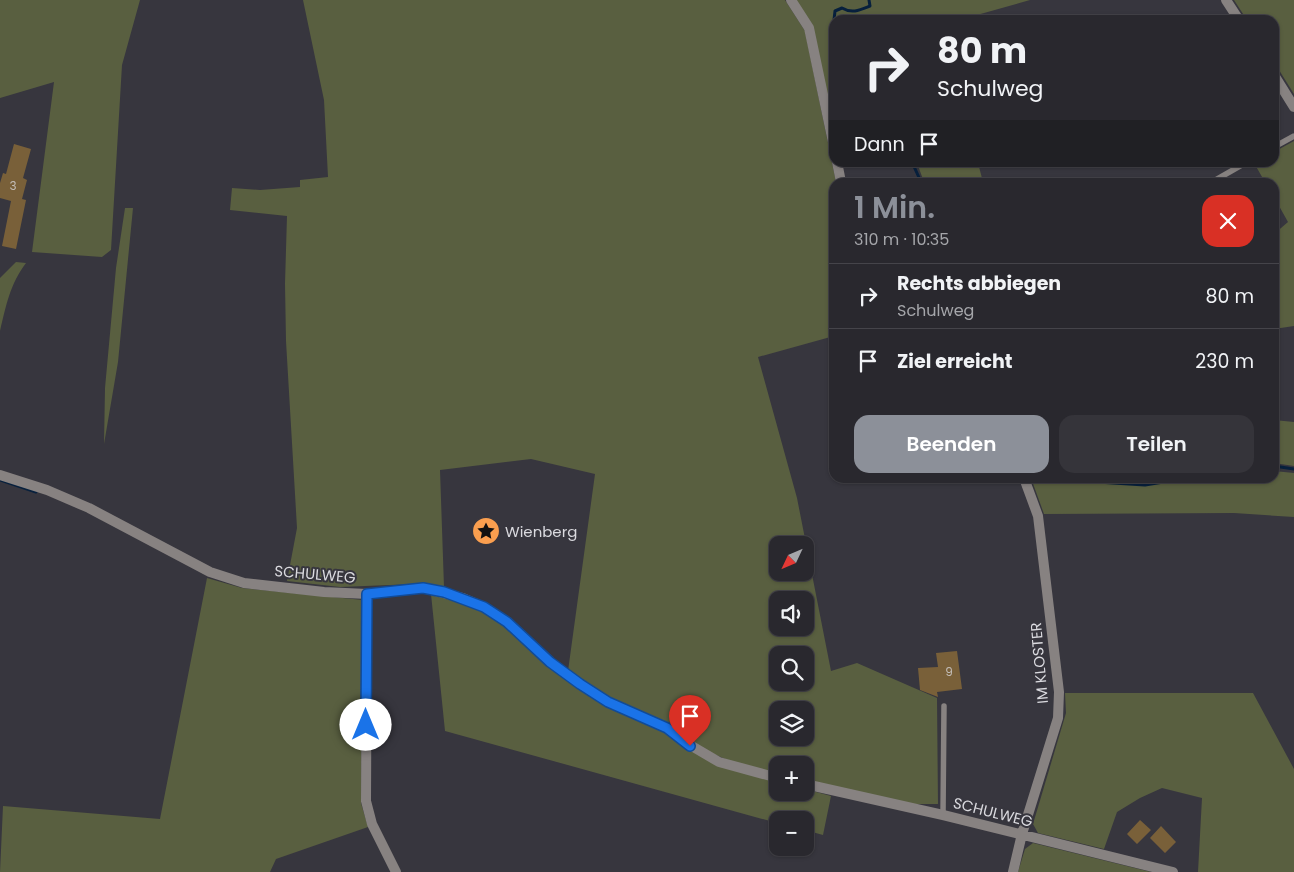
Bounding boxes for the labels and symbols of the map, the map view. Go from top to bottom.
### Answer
house number: 3 [9,177,17,194]
place icon: Wienberg [471,516,501,546]
place label: Wienberg [505,521,577,542]
north arrow [769,536,814,581]
street label: SCHULWEG [274,560,357,588]
street label: IM KLOSTER [1025,621,1053,705]
house number: 9 [945,663,953,680]
pin [669,695,711,746]
position arrow [339,698,391,750]
street label: SCHULWEG [951,792,1035,832]

